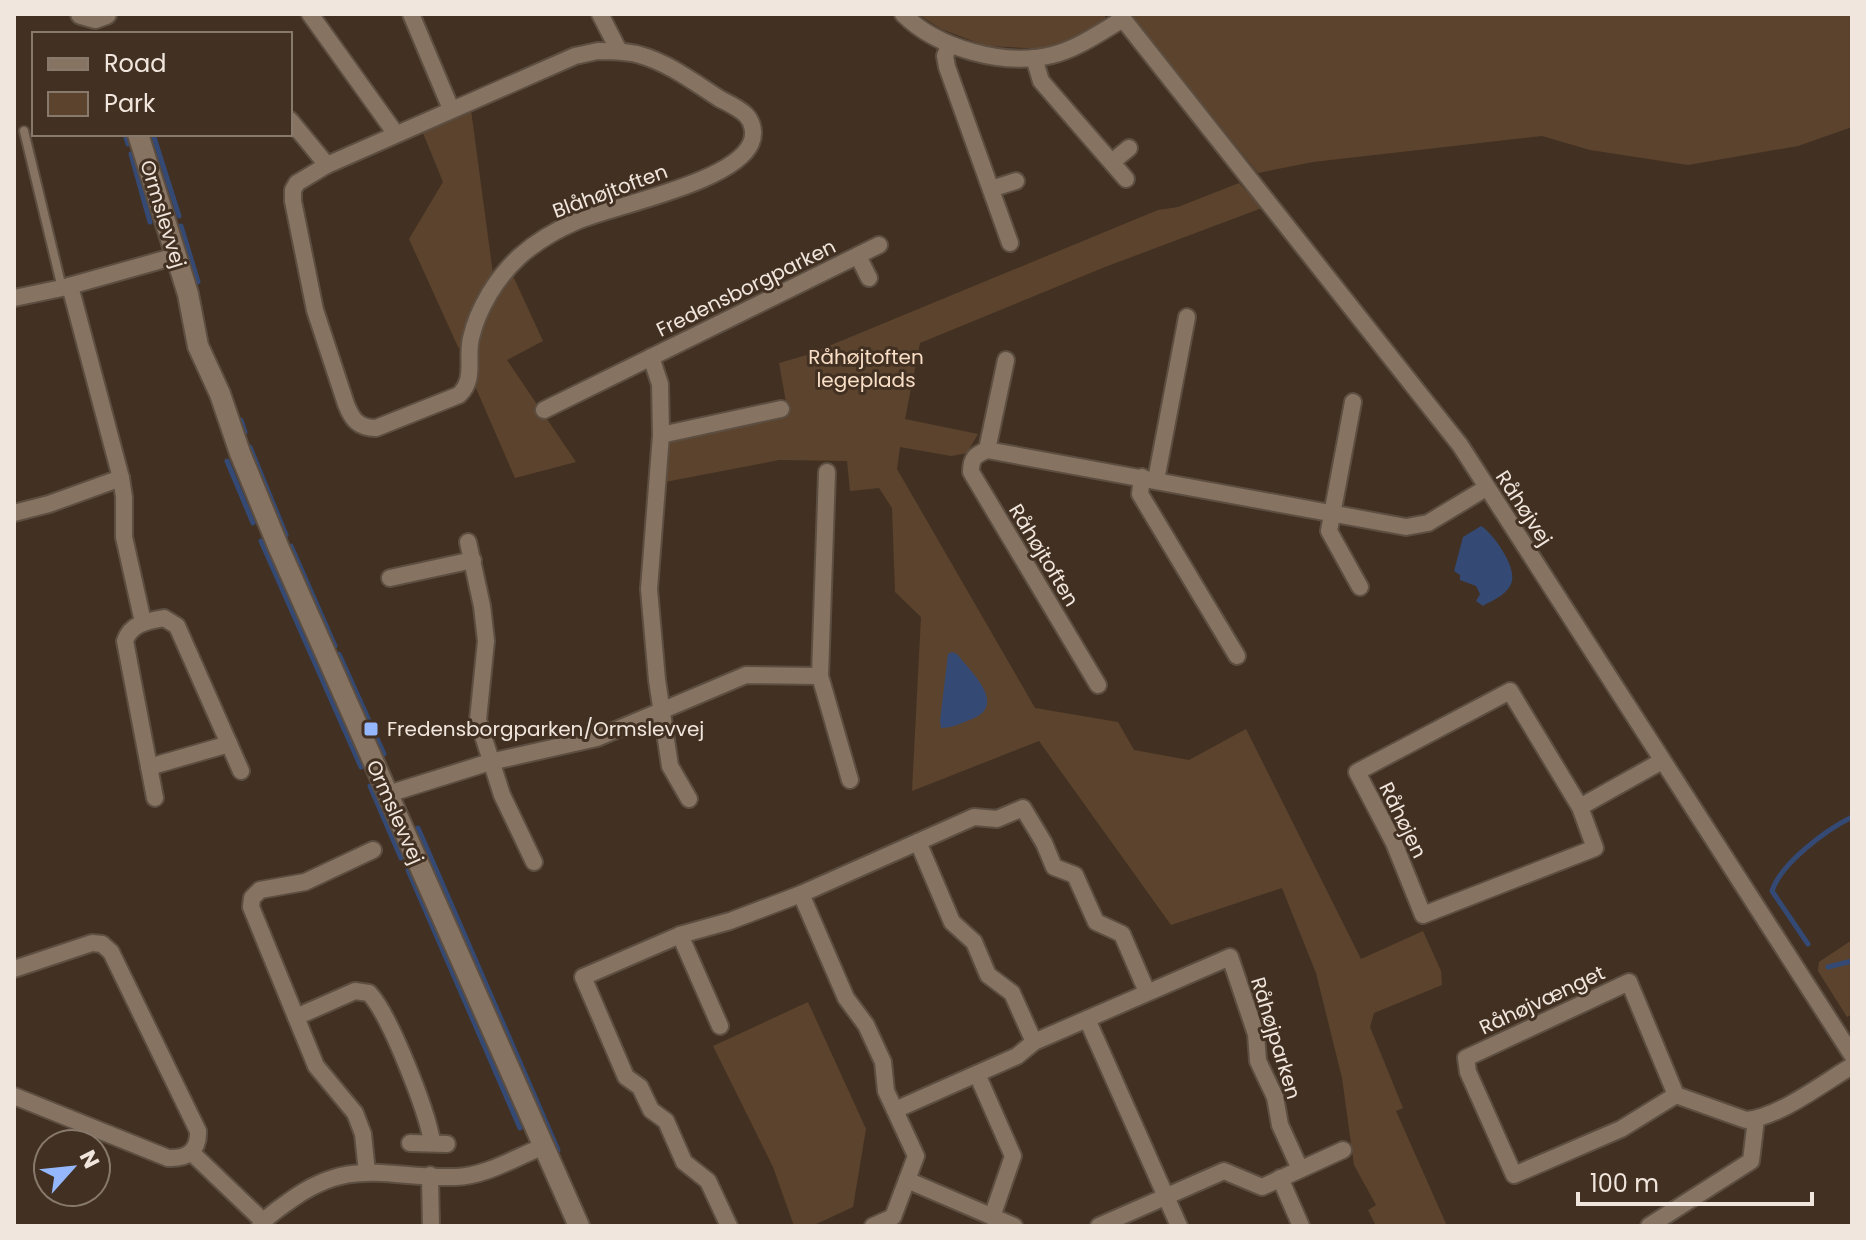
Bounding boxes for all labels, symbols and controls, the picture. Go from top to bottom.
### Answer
legend [32,32,292,136]
text: Road [104,47,166,80]
text: Park [104,87,156,120]
street label: Ormslevvej [133,157,193,271]
street label: Blåhøjtoften [549,157,671,225]
street label: Fredensborgparken [652,232,840,344]
park label: Råhøjtoften legeplads [808,343,924,394]
street label: Råhøjvej [1489,465,1559,551]
street label: Råhøjtoften [1002,498,1086,612]
place label: Fredensborgparken/Ormslevvej [387,715,704,743]
marker: Fredensborgparken/Ormslevvej [362,720,380,738]
street label: Ormslevvej [360,755,430,869]
street label: Råhøjen [1373,777,1433,863]
street label: Råhøjvænget [1475,959,1609,1041]
street label: Råhøjparken [1244,974,1308,1102]
north arrow [32,1128,112,1208]
text: N [72,1145,107,1174]
scale bar [1578,1156,1812,1206]
text: 100 m [1590,1167,1659,1200]

